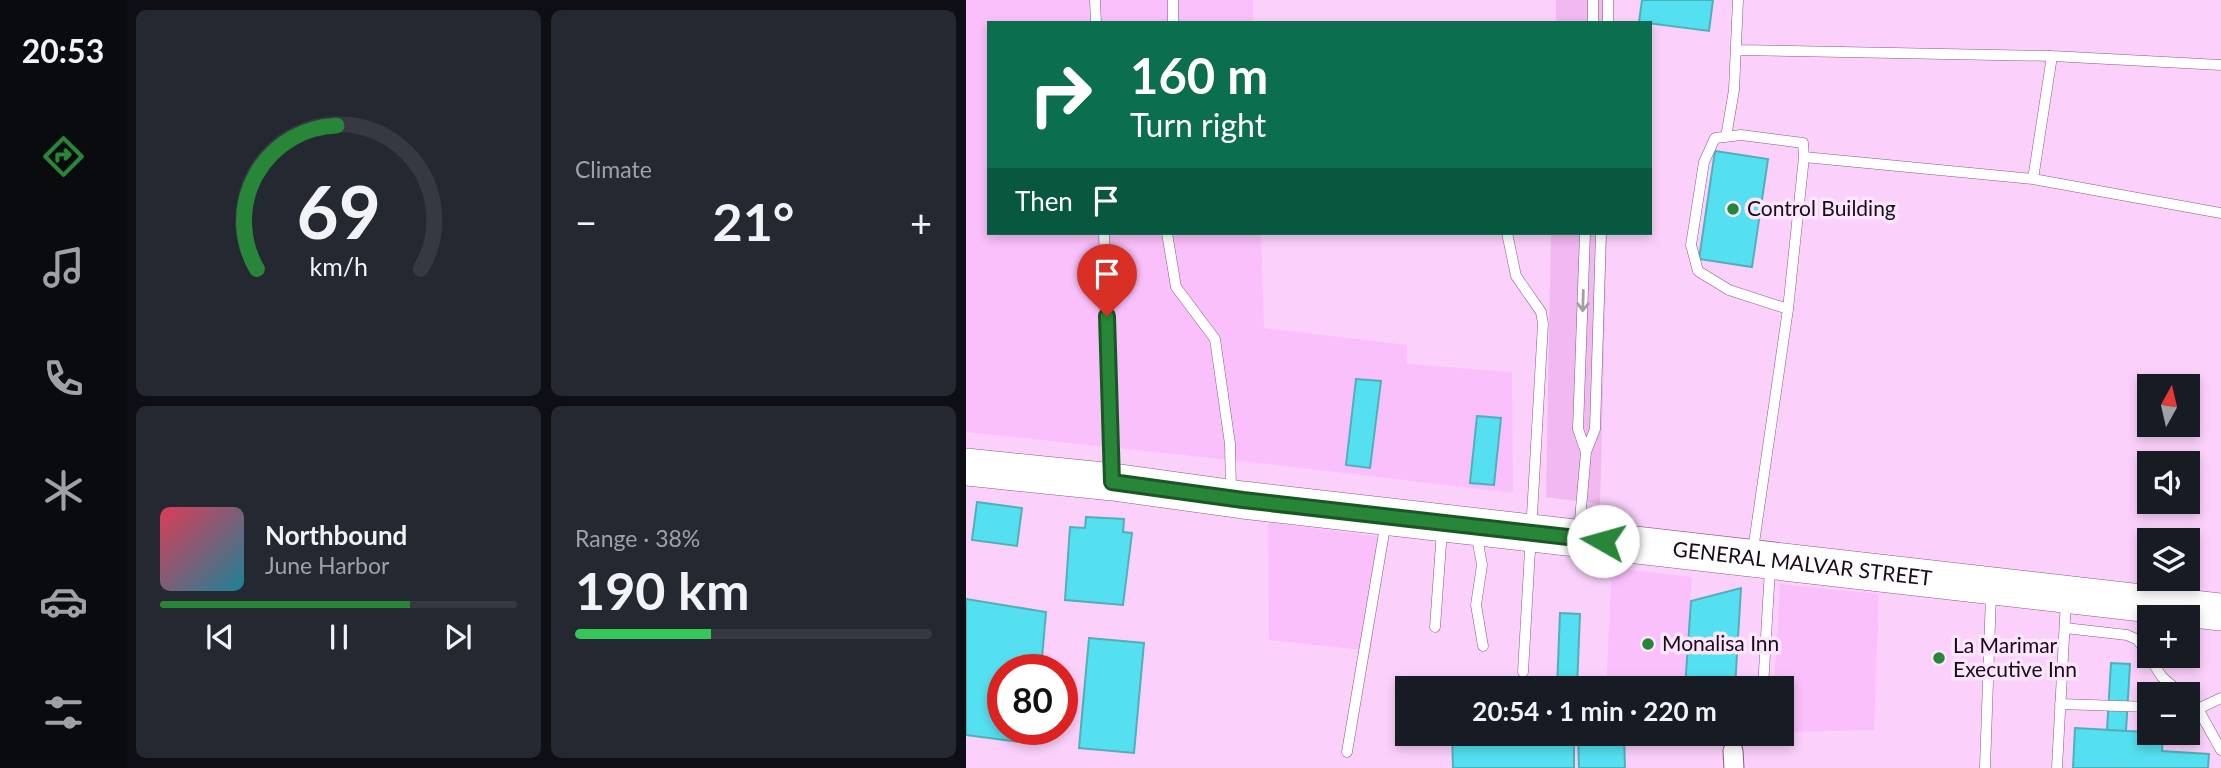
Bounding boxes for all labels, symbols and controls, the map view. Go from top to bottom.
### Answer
text: 20:53 [22,31,104,70]
text: 160 m [1130,46,1268,104]
icon: right [1015,49,1106,140]
text: Turn right [1130,105,1266,144]
icon: directions [39,132,88,181]
text: Climate [575,155,652,183]
text: 69 [296,167,381,255]
icon: arrive [1087,182,1125,220]
text: Then [1015,185,1073,217]
text: 21° [713,190,794,252]
place label: Control Building [1747,195,1896,220]
text: − [575,199,597,245]
text: + [910,199,932,245]
marker: Control Building [1725,201,1741,217]
icon: music [39,243,88,292]
pin [1077,244,1137,316]
text: km/h [309,251,368,281]
icon: arrive [1088,255,1126,293]
one-way arrow [1576,289,1590,312]
icon: phone [39,354,88,403]
north arrow [2137,374,2200,438]
map controls [2137,374,2200,745]
button: sound [2137,451,2200,514]
icon: climate [39,466,88,515]
position arrow [1566,504,1640,578]
text: Northbound [265,519,407,551]
text: Range · 38% [575,524,700,552]
button: layers [2137,528,2200,591]
street label: GENERAL MALVAR STREET [1672,535,1934,590]
text: June Harbor [265,551,389,579]
text: 190 km [575,559,749,621]
icon: car [39,577,88,626]
button: + [2137,605,2200,668]
icon: previous [201,618,239,656]
icon: pause [320,618,358,656]
icon: next [439,618,477,656]
place label: Monalisa Inn [1662,630,1779,655]
place label: La Marimar Executive Inn [1953,632,2077,681]
marker: Monalisa Inn [1640,636,1656,652]
marker: La Marimar Executive Inn [1931,650,1947,666]
speed limit sign: 80 [987,654,1078,745]
button: − [2137,682,2200,745]
icon: filters [39,688,88,737]
text: 20:54 · 1 min · 220 m [1472,695,1717,727]

